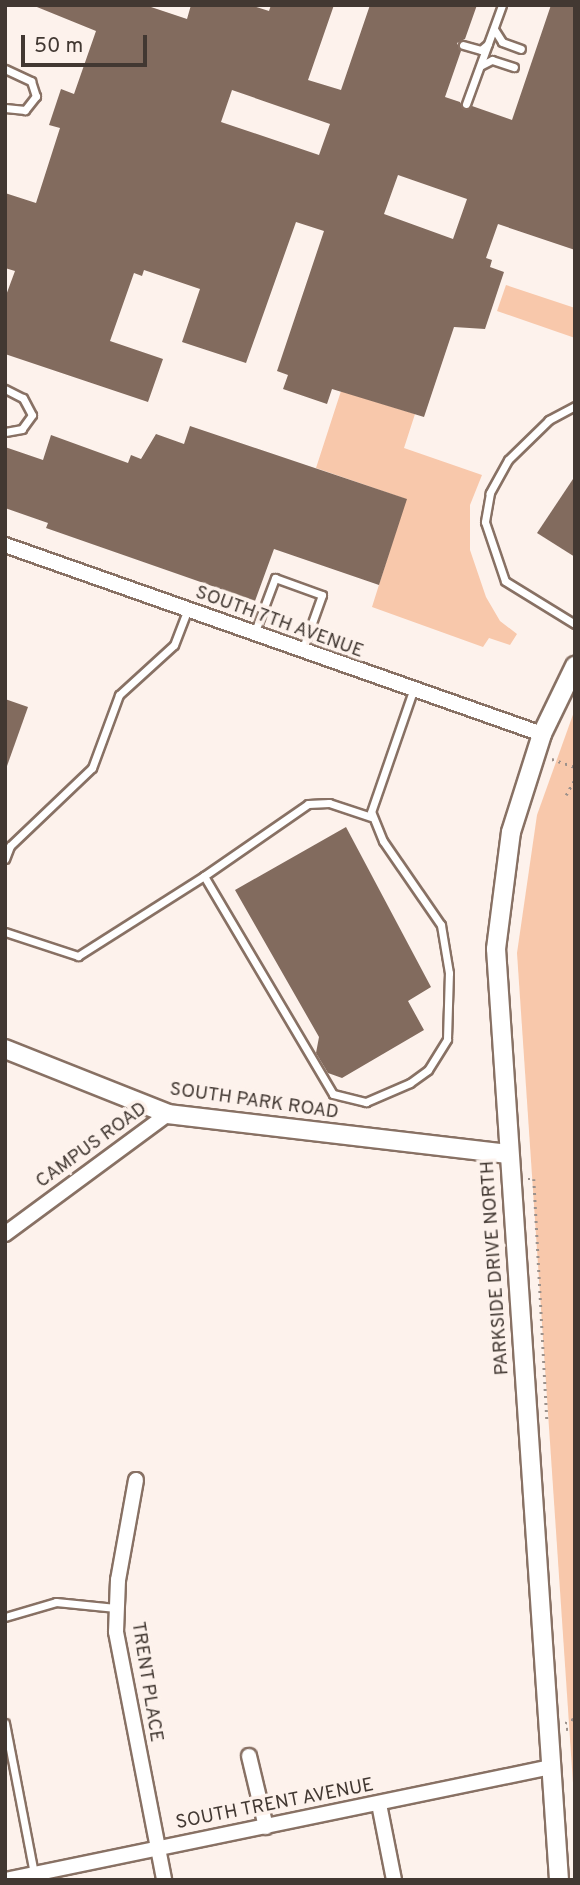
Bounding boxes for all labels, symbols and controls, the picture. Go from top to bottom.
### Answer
scale bar [24,21,150,65]
text: 50 m [34,33,83,60]
street label: SOUTH 7TH AVENUE [191,582,367,664]
street label: SOUTH PARK ROAD [168,1079,340,1125]
street label: CAMPUS ROAD [32,1098,152,1194]
street label: PARKSIDE DRIVE NORTH [477,1160,515,1376]
street label: TRENT PLACE [125,1620,167,1744]
street label: SOUTH TRENT AVENUE [173,1774,377,1836]

